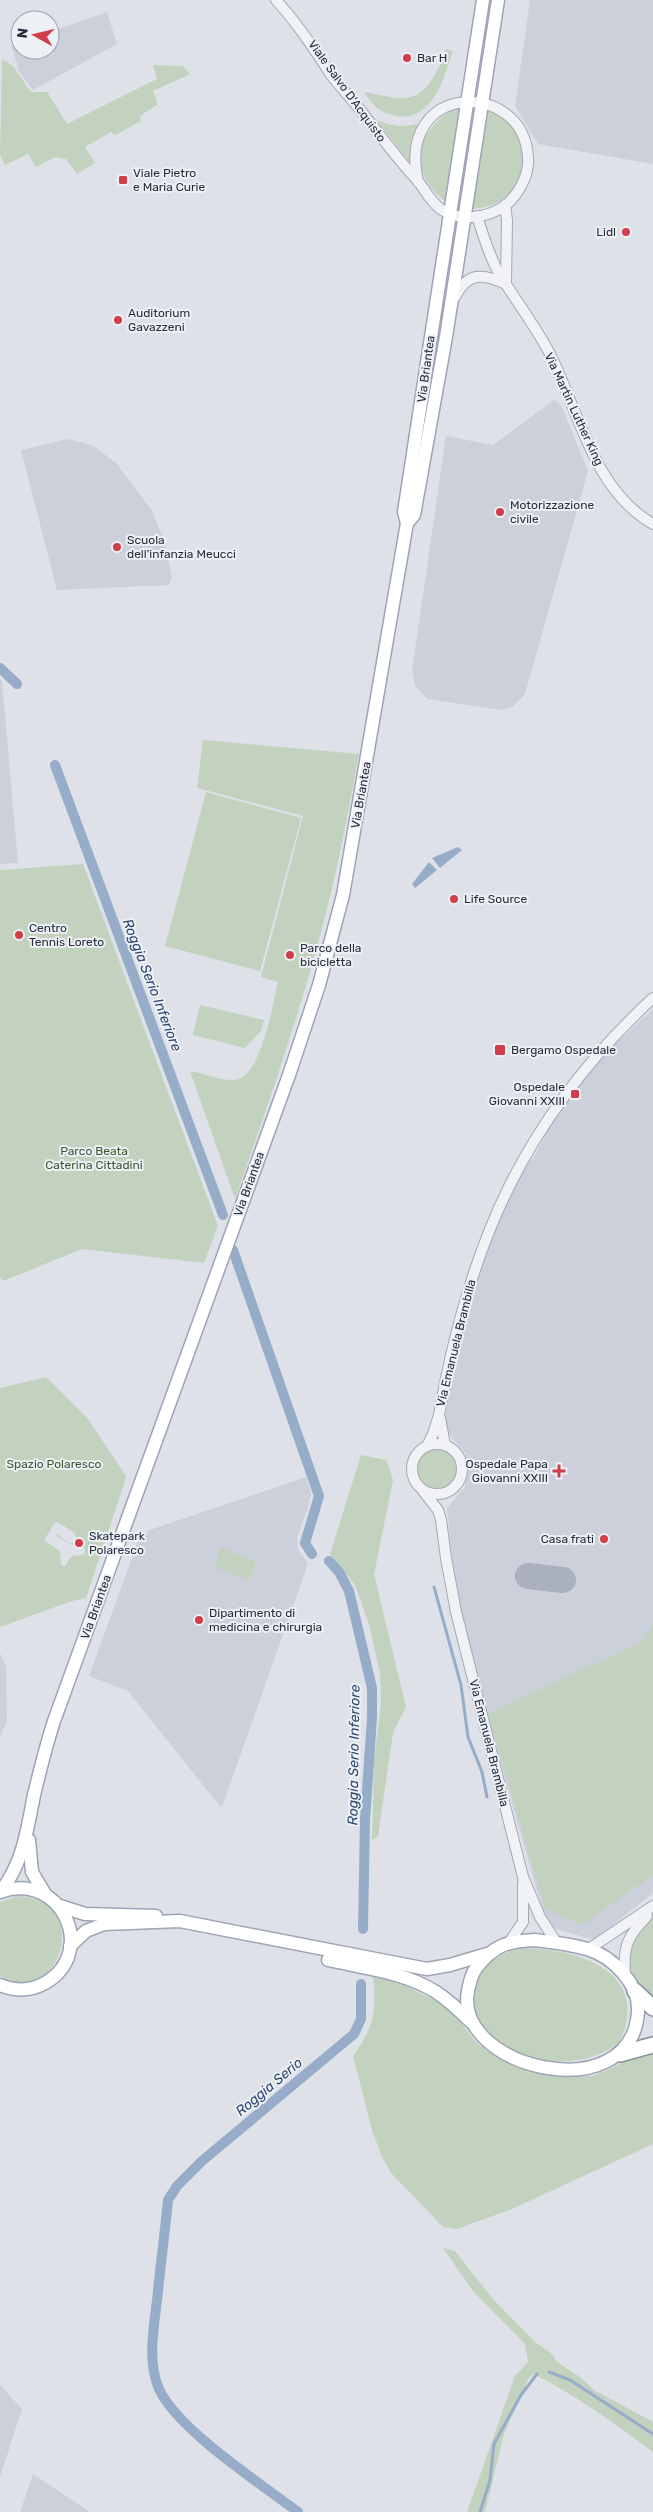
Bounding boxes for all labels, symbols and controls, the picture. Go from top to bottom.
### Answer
north arrow [10,10,60,60]
text: N [14,27,32,39]
street label: Viale Salvo D'Acquisto [305,37,389,145]
place label: Bar H [417,51,447,65]
marker: Bar H [401,52,413,64]
place label: Viale Pietro e Maria Curie [133,166,206,194]
marker: Viale Pietro e Maria Curie [117,174,129,186]
place label: Lidl [596,225,616,239]
marker: Lidl [620,226,632,238]
place label: Auditorium Gavazzeni [128,306,190,334]
marker: Auditorium Gavazzeni [112,314,124,326]
street label: Via Briantea [414,335,438,403]
street label: Via Martin Luther King [542,350,606,468]
place label: Motorizzazione civile [510,498,594,526]
marker: Motorizzazione civile [494,506,506,518]
place label: Scuola dell'infanzia Meucci [127,533,236,561]
marker: Scuola dell'infanzia Meucci [111,541,123,553]
street label: Via Briantea [348,760,374,830]
place label: Life Source [464,892,527,906]
marker: Life Source [448,893,460,905]
water label: Roggia Serio Inferiore [119,916,185,1054]
place label: Centro Tennis Loreto [29,921,104,949]
marker: Centro Tennis Loreto [13,929,25,941]
place label: Parco della bicicletta [300,941,361,969]
marker: Parco della bicicletta [284,949,296,961]
marker: Bergamo Ospedale [493,1043,507,1057]
place label: Bergamo Ospedale [511,1043,616,1057]
place label: Ospedale Giovanni XXIII [489,1080,565,1108]
marker: Ospedale Giovanni XXIII [569,1088,581,1100]
park label: Parco Beata Caterina Cittadini [45,1144,143,1172]
street label: Via Briantea [231,1150,267,1218]
street label: Via Emanuela Brambilla [433,1278,479,1408]
park label: Spazio Polaresco [7,1457,102,1471]
place label: Ospedale Papa Giovanni XXIII [466,1457,548,1485]
marker: Ospedale Papa Giovanni XXIII [552,1464,566,1478]
place label: Skatepark Polaresco [89,1529,146,1557]
place label: Casa frati [541,1532,594,1546]
marker: Casa frati [598,1533,610,1545]
marker: Skatepark Polaresco [73,1537,85,1549]
street label: Via Briantea [78,1573,114,1641]
place label: Dipartimento di medicina e chirurgia [209,1606,322,1634]
marker: Dipartimento di medicina e chirurgia [193,1614,205,1626]
street label: Via Emanuela Brambilla [466,1678,512,1808]
water label: Roggia Serio Inferiore [344,1684,364,1825]
water label: Roggia Serio [232,2054,306,2120]

